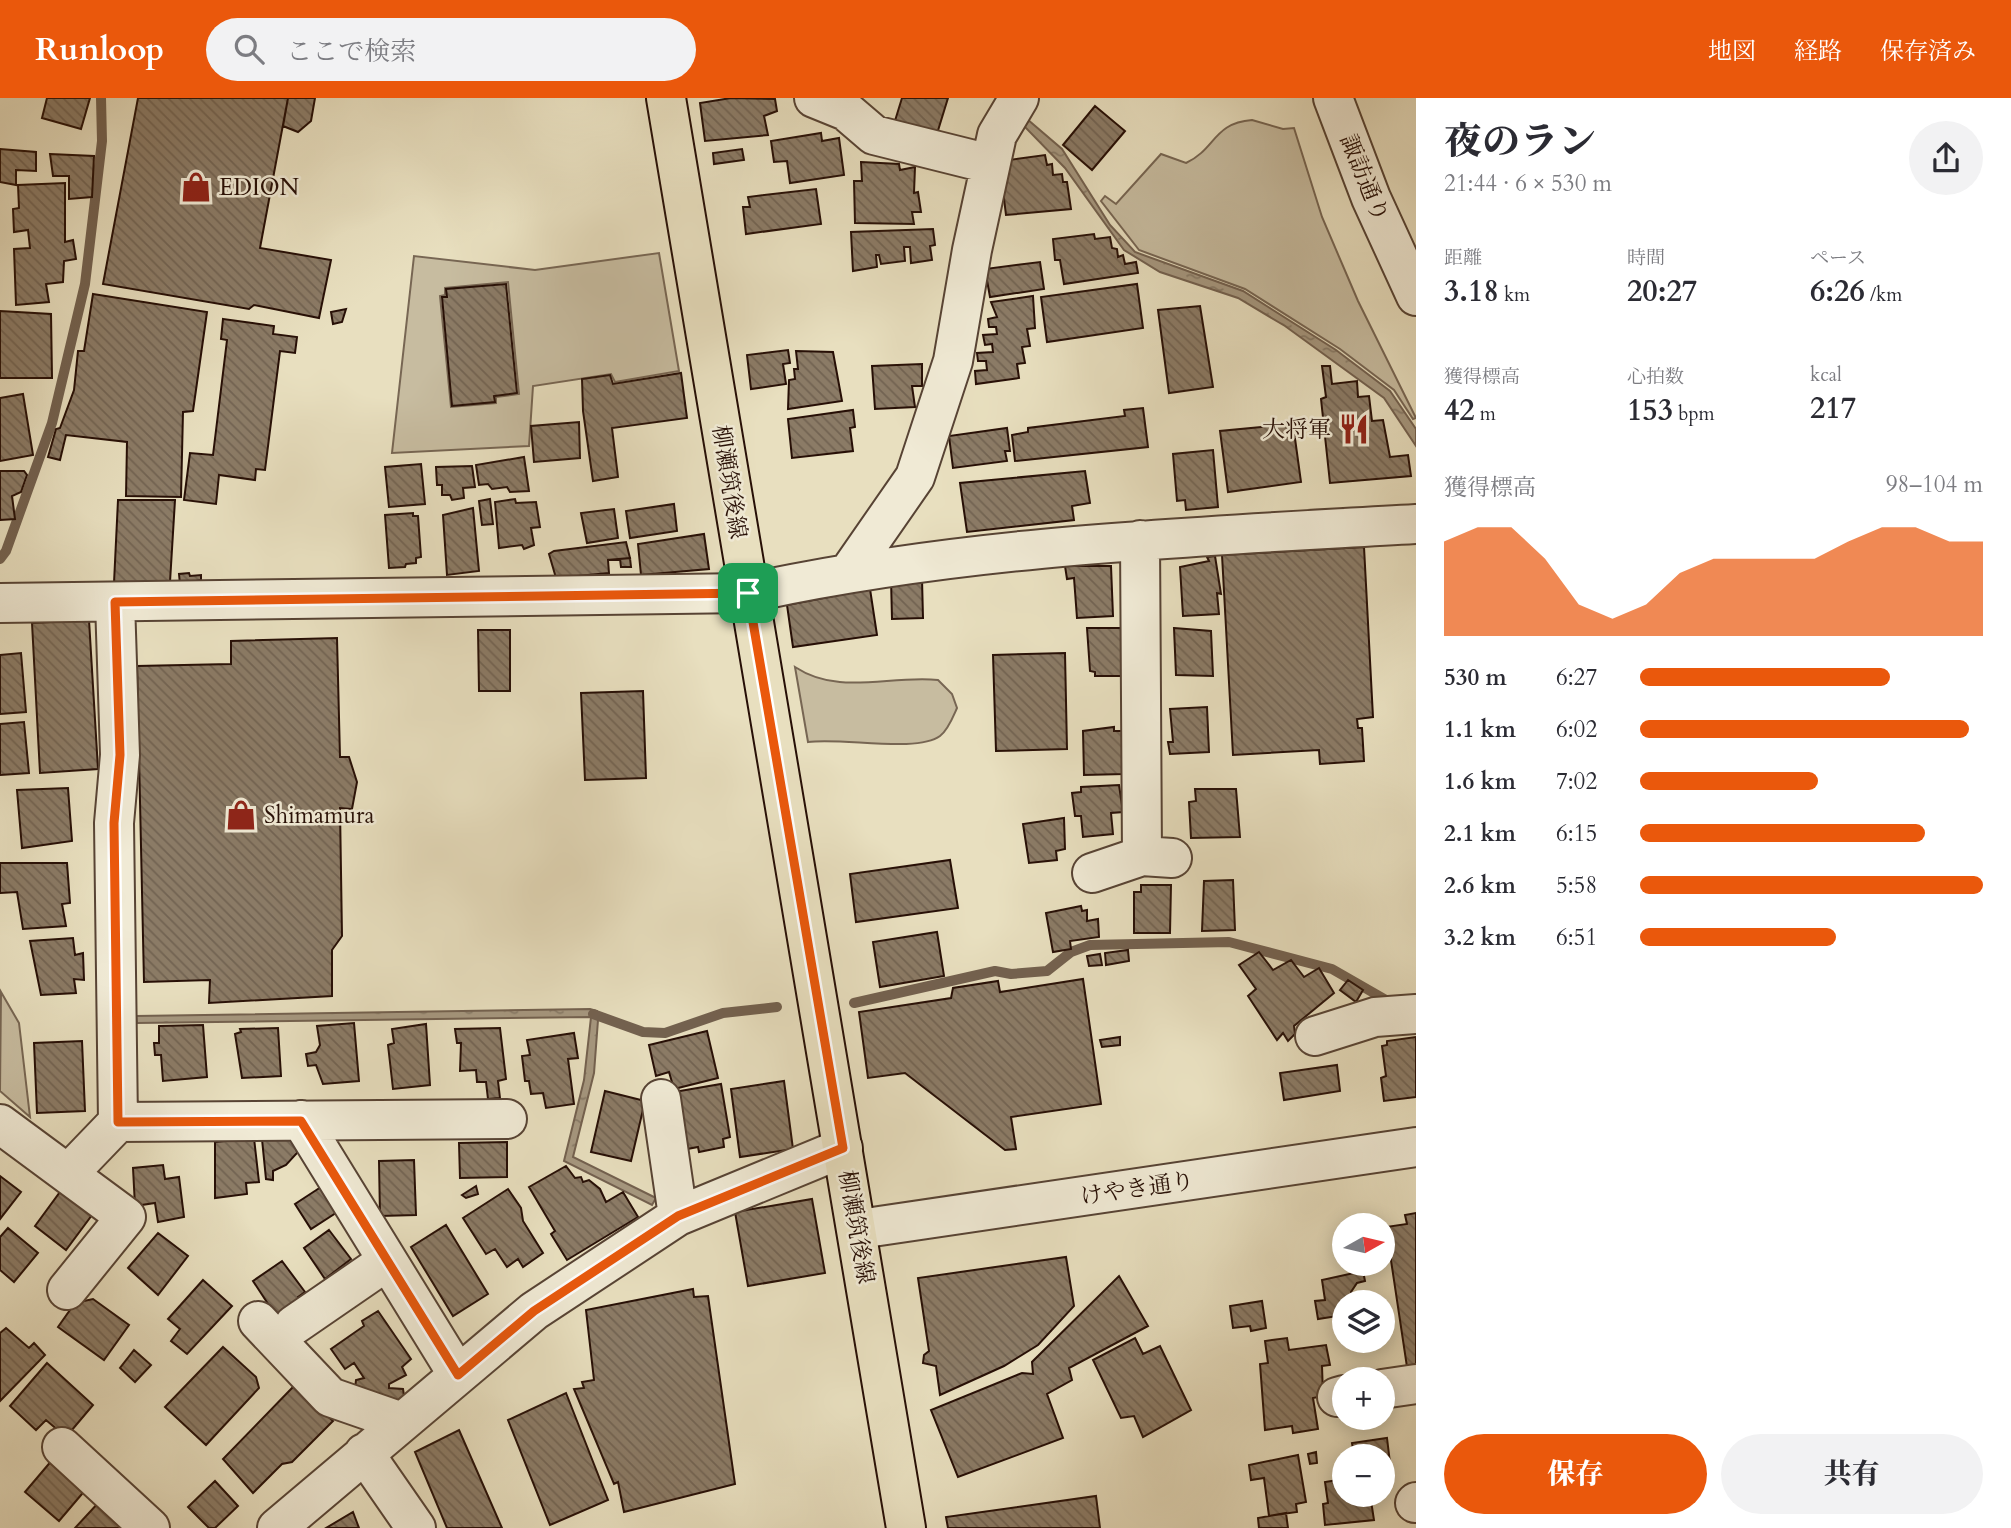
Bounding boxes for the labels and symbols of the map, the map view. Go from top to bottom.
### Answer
street label: 諏訪通り [1333,130,1396,227]
shop icon: EDION [179,170,213,204]
place label: EDION [219,172,300,203]
restaurant icon: 大将軍 [1337,412,1371,446]
place label: 大将軍 [1262,414,1331,445]
street label: 柳瀬筑後線 [705,423,754,541]
pin [718,563,778,623]
shop icon: Shimamura [224,798,258,832]
place label: Shimamura [264,800,374,831]
street label: けやき通り [1078,1165,1196,1212]
street label: 柳瀬筑後線 [831,1168,882,1286]
north arrow [1332,1213,1395,1276]

